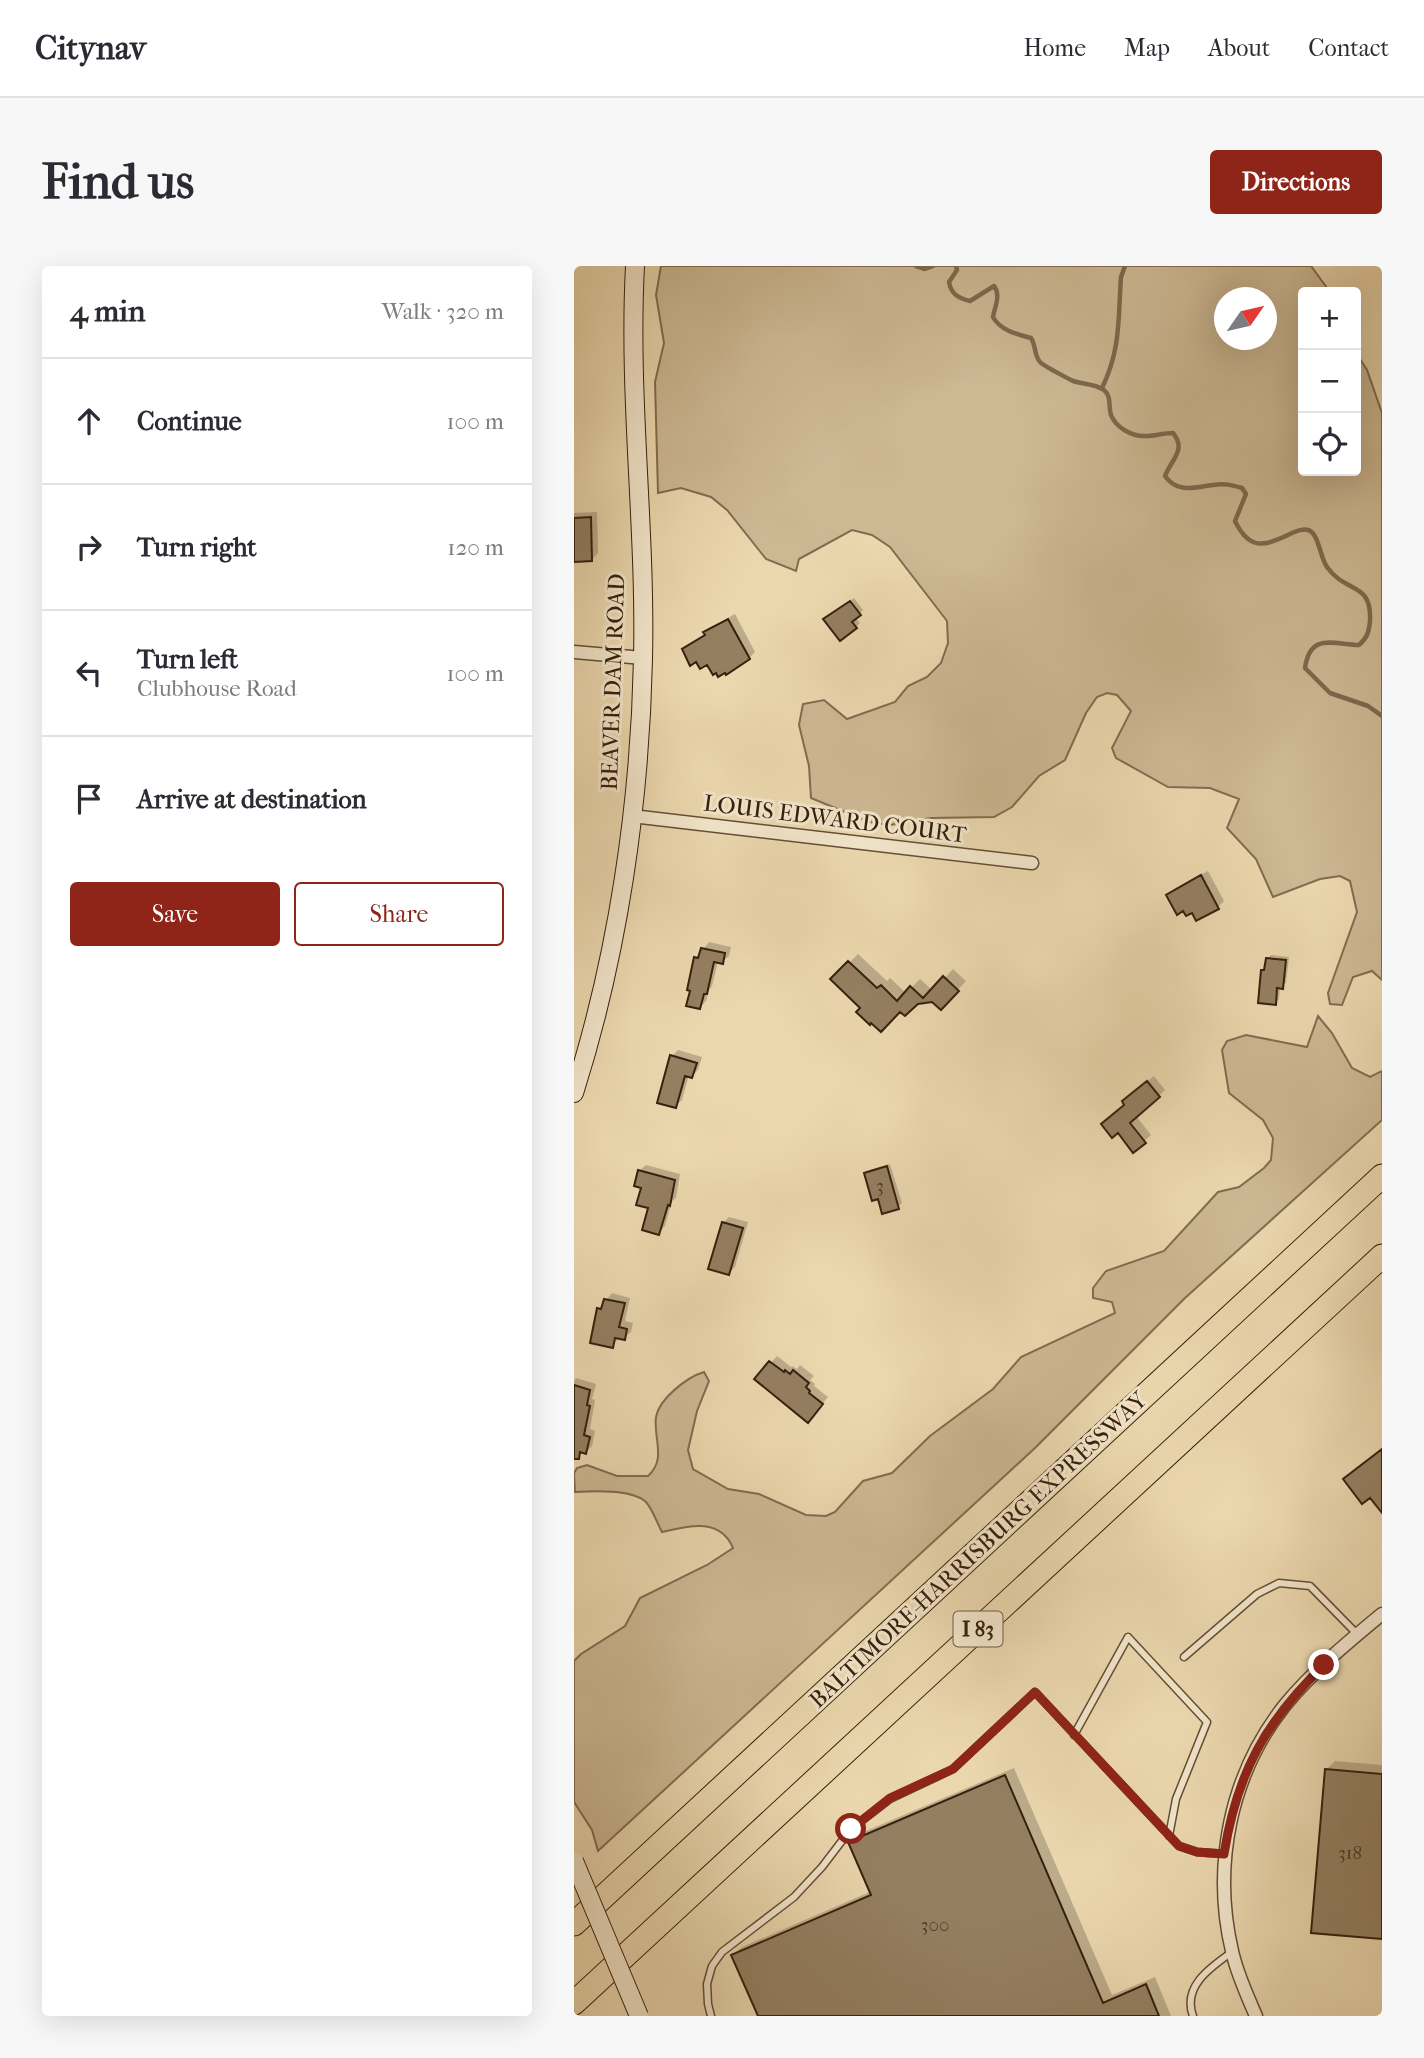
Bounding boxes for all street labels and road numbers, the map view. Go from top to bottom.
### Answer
street label: BEAVER DAM ROAD [596,573,630,791]
street label: LOUIS EDWARD COURT [702,789,968,849]
street label: BALTIMORE-HARRISBURG EXPRESSWAY [804,1385,1153,1714]
road number: I 83 [954,1612,1002,1646]

